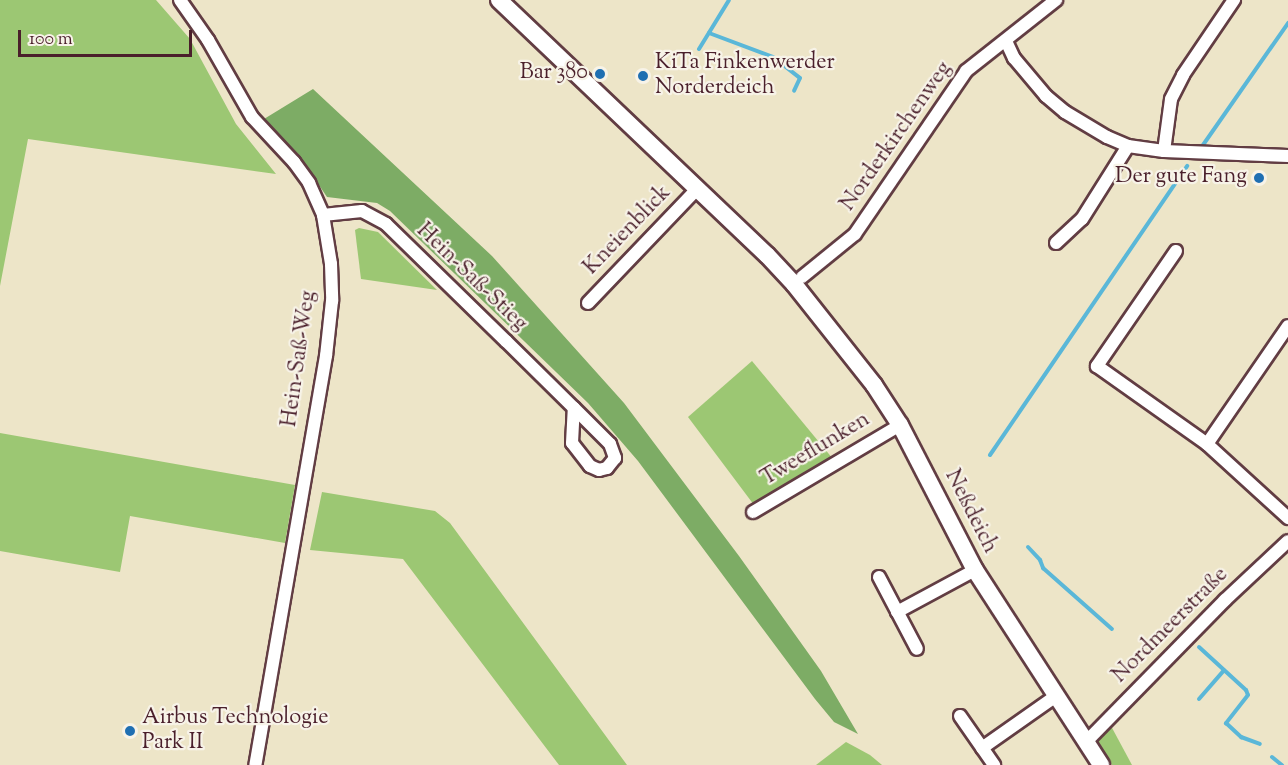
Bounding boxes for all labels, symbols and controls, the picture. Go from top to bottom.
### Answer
scale bar [21,18,195,56]
text: 100 m [29,27,73,53]
place label: KiTa Finkenwerder Norderdeich [655,50,835,101]
street label: Norderkirchenweg [836,57,958,217]
place label: Bar 380 [520,61,588,87]
marker: Bar 380 [593,67,607,81]
marker: KiTa Finkenwerder Norderdeich [636,69,650,83]
place label: Der gute Fang [1115,165,1247,191]
marker: Der gute Fang [1252,171,1266,185]
street label: Kneienblick [579,181,677,281]
street label: Hein-Saß-Stieg [410,218,532,338]
street label: Hein-Saß-Weg [277,289,323,429]
street label: Tweeflunken [757,407,875,493]
street label: Neßdeich [938,466,1002,558]
street label: Nordmeerstraße [1108,563,1234,689]
place label: Airbus Technologie Park II [142,705,328,756]
marker: Airbus Technologie Park II [123,724,137,738]

